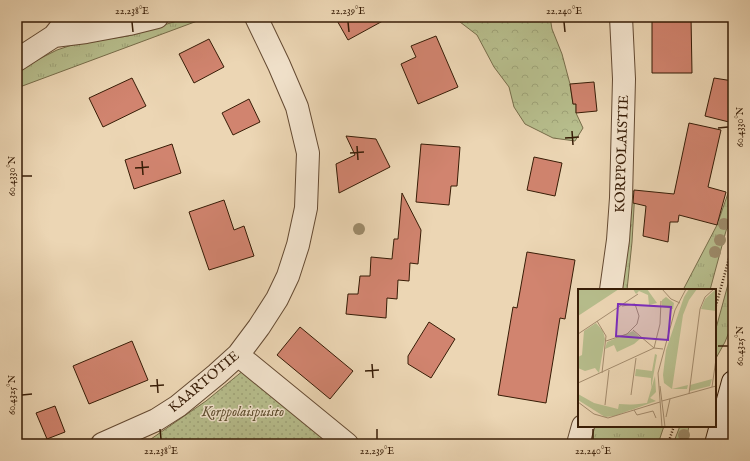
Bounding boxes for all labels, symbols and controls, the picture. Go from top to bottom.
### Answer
text: 22.238°E [115,5,149,18]
text: 22.239°E [331,5,365,18]
text: 22.240°E [546,5,582,18]
street label: KORPPOLAISTIE [611,94,633,213]
text: 60.4330°N [734,106,747,147]
text: 60.4330°N [6,155,19,196]
inset map [578,289,716,427]
text: 60.4325°N [734,326,747,366]
street label: KAARTOTIE [165,347,243,417]
text: 60.4325°N [6,375,19,415]
park label: Korppolaispuisto [201,403,284,421]
text: 22.238°E [144,445,178,458]
text: 22.239°E [360,445,394,458]
text: 22.240°E [575,445,611,458]

